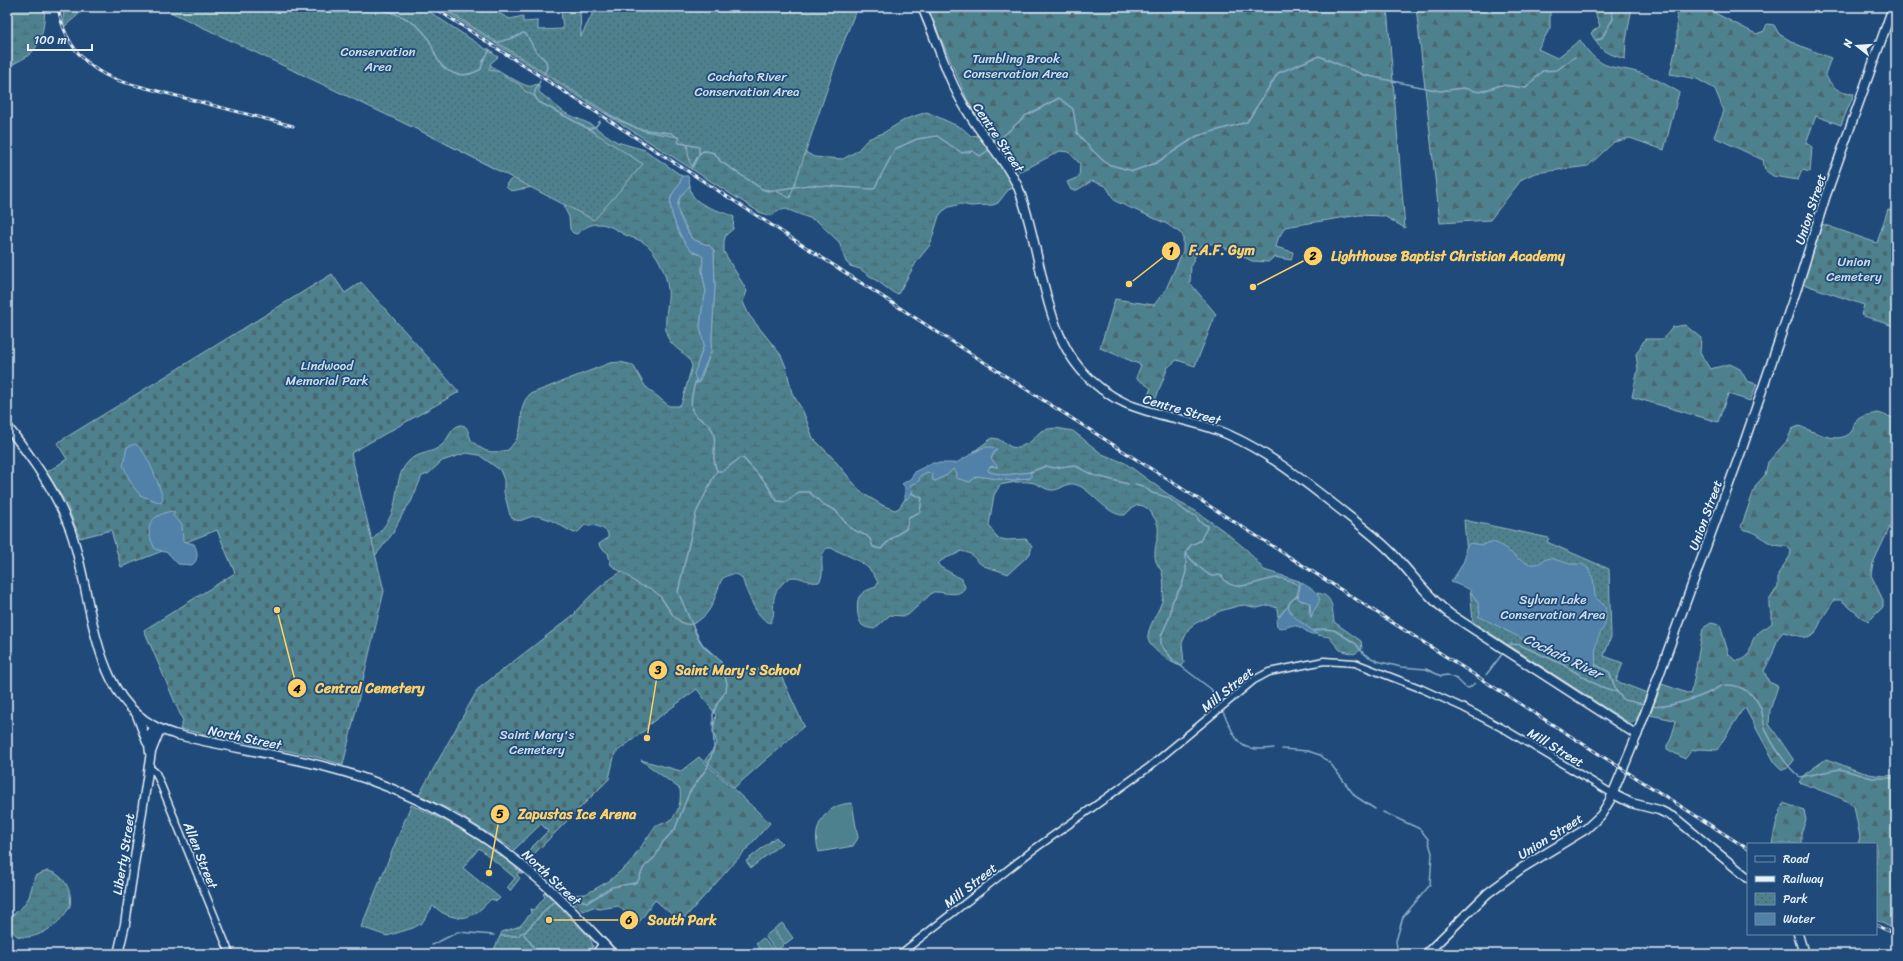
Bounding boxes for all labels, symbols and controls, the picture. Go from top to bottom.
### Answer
scale bar [28,26,92,52]
north arrow [1837,26,1877,66]
text: 100 m [34,29,67,51]
text: N [1837,36,1858,51]
park label: Conservation Area [340,40,416,78]
park label: Tumbling Brook Conservation Area [963,47,1069,85]
park label: Cochato River Conservation Area [694,65,800,103]
street label: Centre Street [967,98,1031,178]
street label: Union Street [1788,170,1833,248]
callout: F.A.F. Gym [1161,238,1263,264]
text: F.A.F. Gym [1188,238,1255,263]
text: 1 [1168,240,1174,262]
callout: Lighthouse Baptist Christian Academy [1303,243,1573,269]
text: Lighthouse Baptist Christian Academy [1331,244,1566,269]
text: 2 [1309,245,1317,267]
park label: Union Cemetery [1826,250,1882,288]
park label: Lindwood Memorial Park [285,354,369,392]
street label: Centre Street [1140,387,1224,432]
street label: Union Street [1682,476,1729,554]
park label: Sylvan Lake Conservation Area [1500,588,1606,626]
water label: Cochato River [1519,627,1609,688]
callout: Saint Mary's School [648,657,808,683]
text: Saint Mary's School [674,658,802,683]
text: 3 [654,659,662,681]
street label: Mill Street [1196,661,1259,718]
callout: Central Cemetery [287,675,433,701]
text: Central Cemetery [314,676,425,701]
text: 4 [292,678,301,700]
street label: North Street [206,718,285,757]
street label: Mill Street [1523,721,1589,774]
park label: Saint Mary's Cemetery [500,723,574,761]
callout: Zapustas Ice Arena [490,801,645,827]
text: Zapustas Ice Arena [517,802,637,827]
text: 5 [496,803,504,825]
street label: Union Street [1513,807,1588,866]
street label: Liberty Street [106,811,141,897]
street label: Allen Street [176,817,225,893]
legend [1747,843,1877,935]
street label: North Street [517,844,587,912]
text: Road [1783,848,1810,870]
street label: Mill Street [938,857,1002,914]
text: Railway [1783,868,1824,890]
text: Park [1783,888,1808,910]
callout: South Park [619,907,725,933]
text: South Park [647,908,717,933]
text: Water [1783,908,1816,930]
text: 6 [625,909,633,931]

